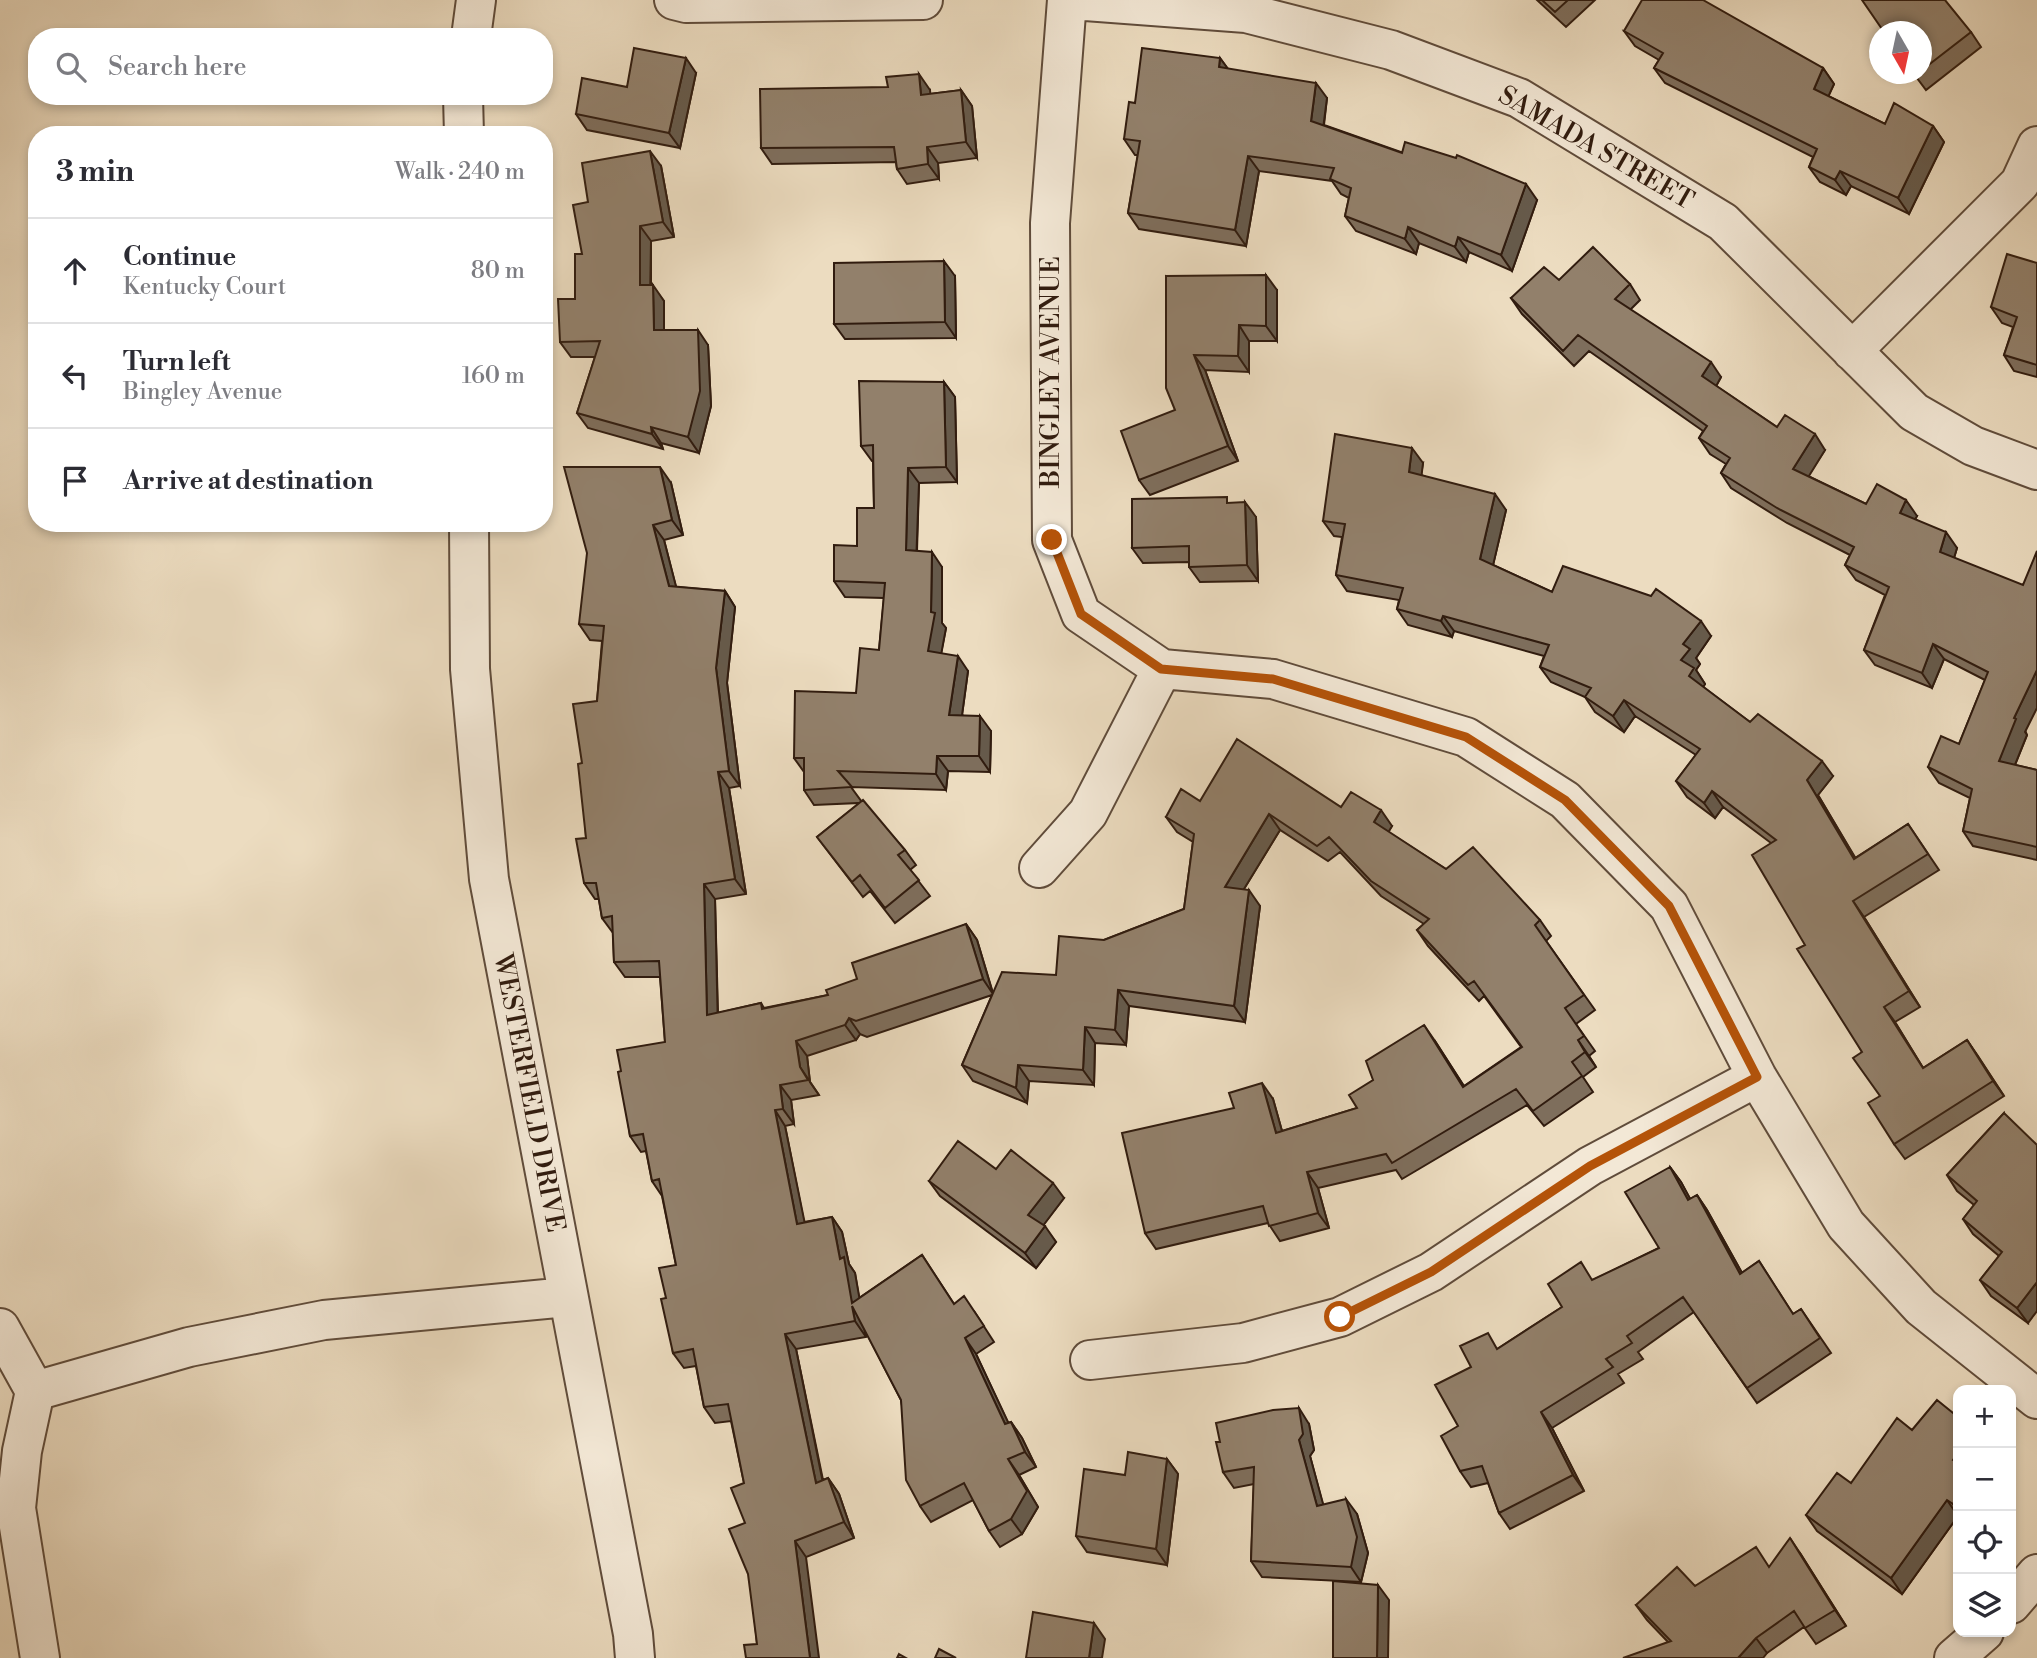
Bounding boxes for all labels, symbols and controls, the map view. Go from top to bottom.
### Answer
north arrow [1869,21,1932,84]
search box [28,28,553,105]
icon: search [52,48,90,86]
text: Search here [108,51,247,83]
street label: SAMADA STREET [1493,79,1699,217]
text: 3 min [56,153,134,191]
text: Walk · 240 m [395,158,525,186]
text: Continue [123,241,236,273]
icon: ahead [56,252,94,290]
street label: BINGLEY AVENUE [1035,256,1067,489]
text: 80 m [471,257,525,285]
text: Kentucky Court [123,273,286,301]
text: Turn left [123,346,231,378]
icon: left [56,357,94,395]
text: 160 m [462,362,525,390]
text: Bingley Avenue [123,378,282,406]
icon: arrive [56,462,94,500]
text: Arrive at destination [123,465,373,497]
route end [1036,524,1067,555]
street label: WESTERFIELD DRIVE [486,950,572,1235]
route start [1324,1301,1355,1332]
map controls [1953,1385,2016,1637]
button: + [1953,1385,2016,1448]
button: − [1953,1448,2016,1511]
button: locate [1953,1511,2016,1574]
button: layers [1953,1574,2016,1637]

